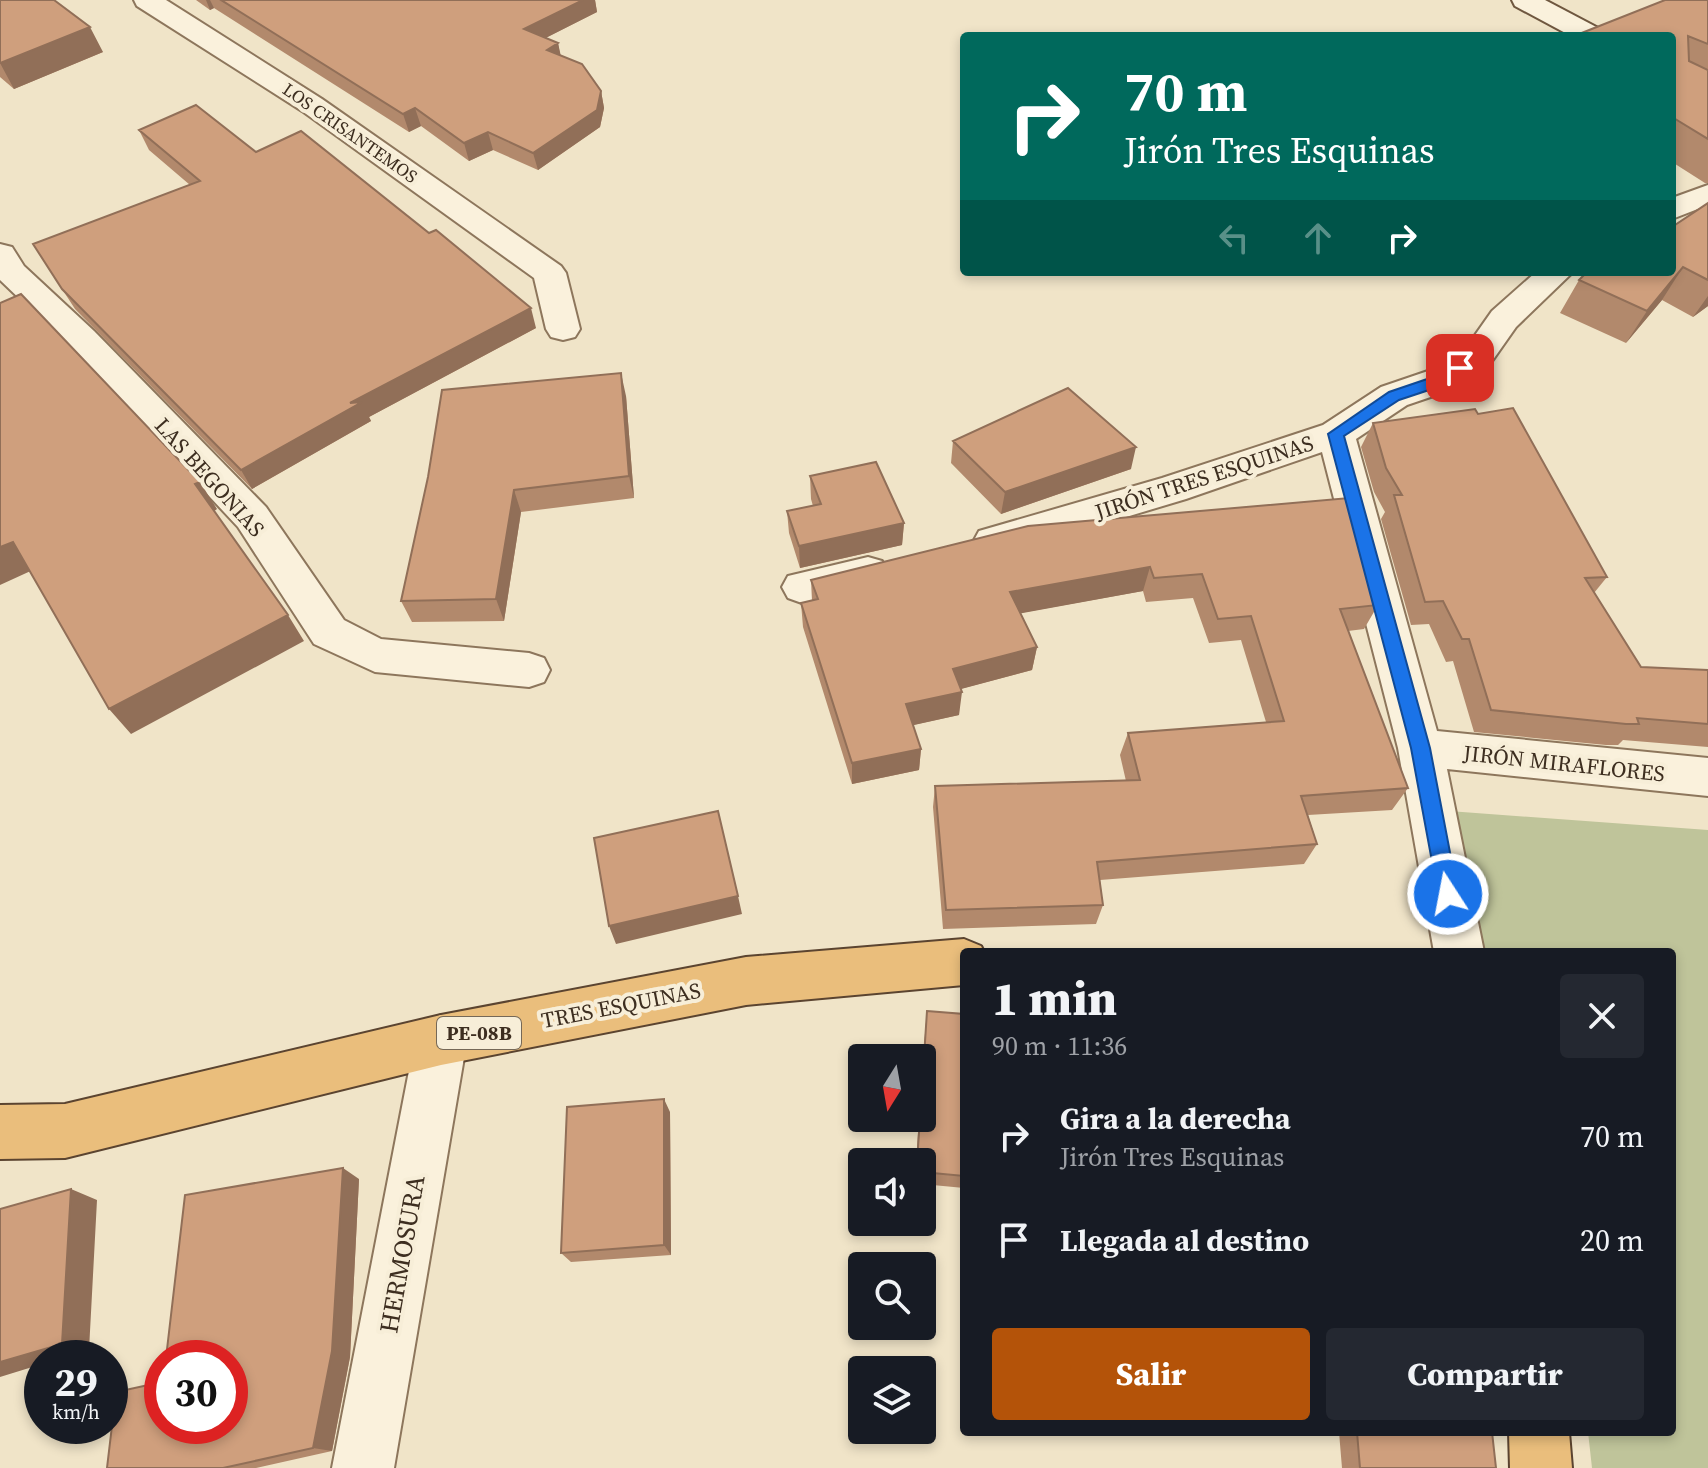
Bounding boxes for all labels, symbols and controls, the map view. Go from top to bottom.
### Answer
text: 70 m [1124,53,1247,130]
icon: right [992,64,1096,168]
street label: LOS CRISANTEMOS [278,77,423,189]
text: Jirón Tres Esquinas [1124,126,1435,175]
icon: left [1212,216,1256,260]
icon: ahead [1296,216,1340,260]
icon: right [1380,216,1424,260]
pin [1426,334,1494,402]
icon: arrive [1438,346,1482,390]
street label: LAS BEGONIAS [148,411,272,543]
street label: JIRÓN TRES ESQUINAS [1090,428,1317,527]
street label: JIRÓN MIRAFLORES [1461,737,1666,789]
position arrow [1406,852,1490,936]
text: 1 min [992,965,1117,1031]
button: close [1560,974,1644,1058]
street label: TRES ESQUINAS [539,975,703,1035]
road number: PE-08B [437,1017,521,1049]
text: 90 m · 11:36 [992,1028,1127,1064]
north arrow [848,1044,936,1132]
map controls [848,1044,936,1444]
text: Gira a la derecha [1060,1098,1291,1139]
icon: right [992,1114,1036,1158]
text: 70 m [1580,1116,1644,1157]
text: Jirón Tres Esquinas [1060,1139,1284,1175]
button: sound [848,1148,936,1236]
street label: HERMOSURA [370,1172,434,1336]
icon: arrive [992,1218,1036,1262]
text: Llegada al destino [1060,1220,1309,1261]
text: 20 m [1580,1220,1644,1261]
button: search [848,1252,936,1340]
button: Salir [992,1328,1310,1420]
button: Compartir [1326,1328,1644,1420]
speed limit sign: 30 [144,1340,248,1444]
text: 29 [54,1355,98,1409]
button: layers [848,1356,936,1444]
text: km/h [52,1398,100,1426]

